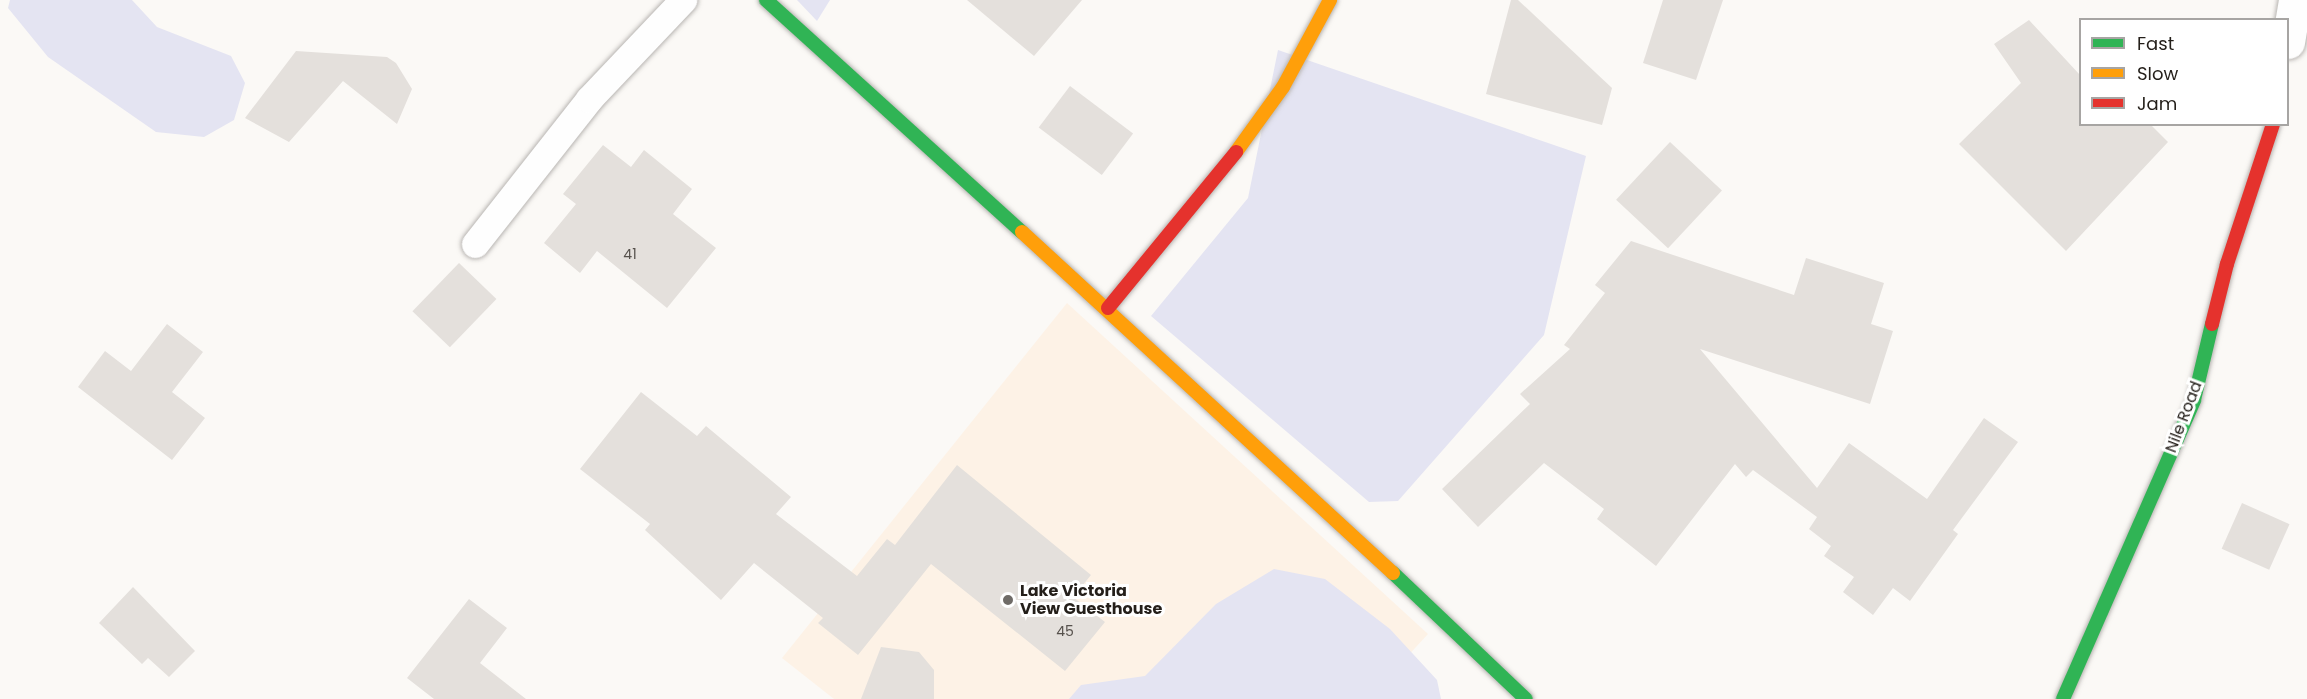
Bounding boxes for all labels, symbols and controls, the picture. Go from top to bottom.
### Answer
legend [2079,18,2289,126]
text: Fast [2137,31,2174,56]
text: Slow [2137,61,2178,86]
text: Jam [2137,91,2177,116]
house number: 41 [623,246,637,262]
street label: Nile Road [2162,379,2206,455]
place label: Lake Victoria View Guesthouse [1020,581,1162,619]
marker: Lake Victoria View Guesthouse [1001,593,1015,607]
house number: 45 [1056,623,1074,639]

